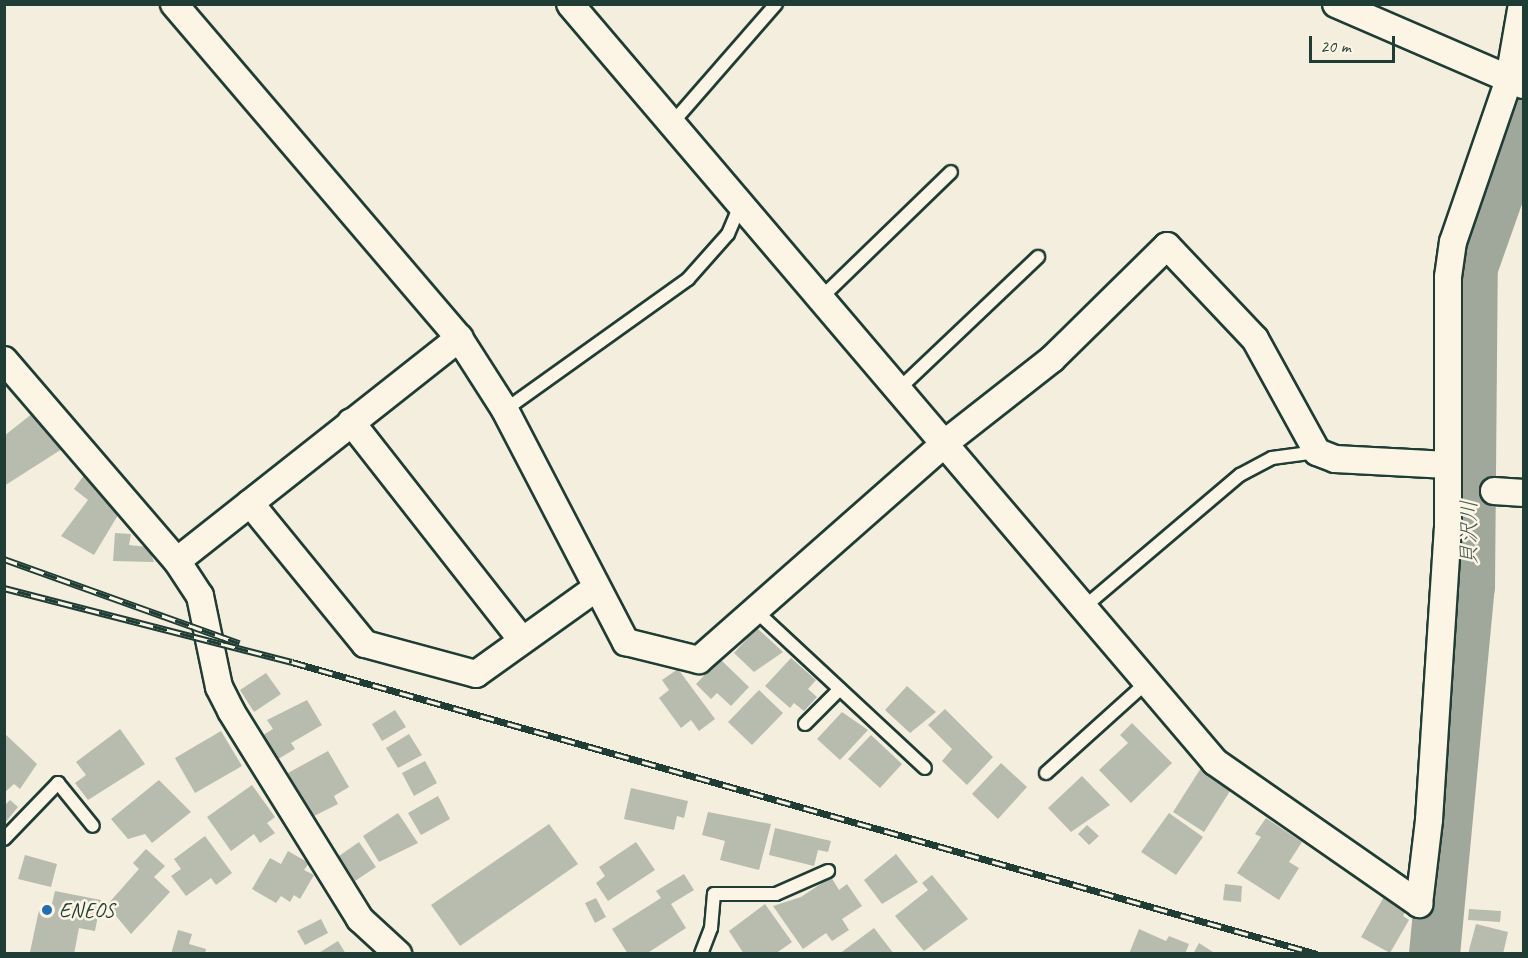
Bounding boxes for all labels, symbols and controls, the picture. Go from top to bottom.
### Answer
scale bar [1312,24,1398,62]
text: 20 m [1320,35,1351,57]
water label: 貝沢川 [1457,500,1483,566]
place label: ENEOS [59,897,114,923]
marker: ENEOS [40,903,54,917]

